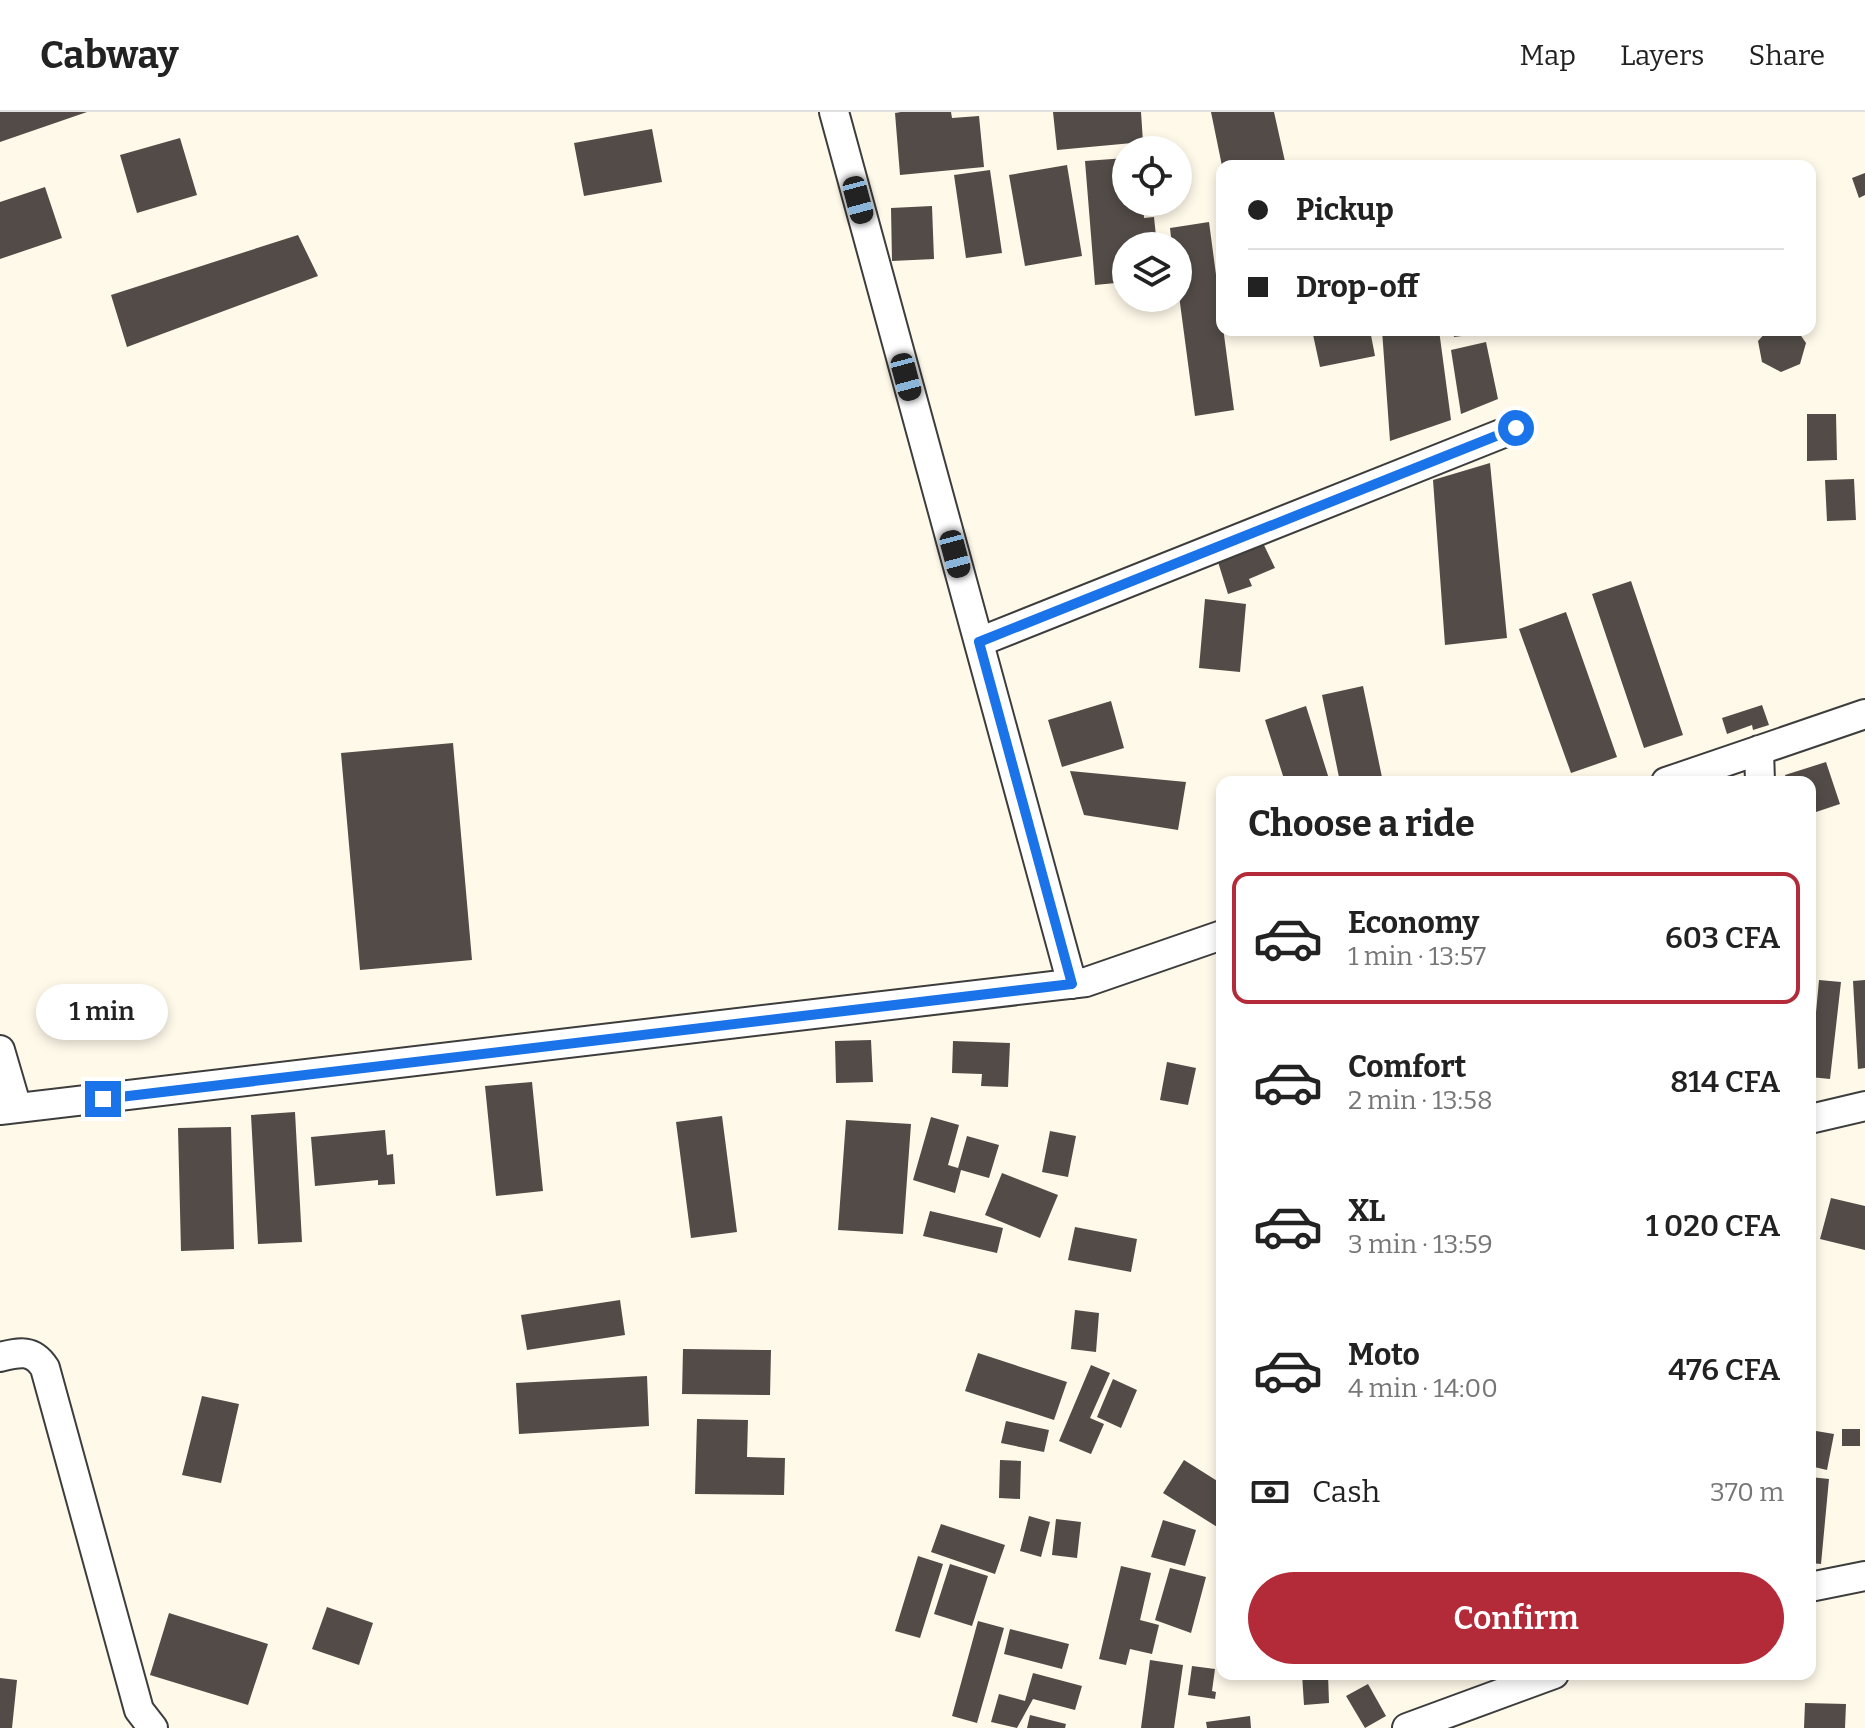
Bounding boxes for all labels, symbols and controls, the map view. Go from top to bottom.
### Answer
text: Cabway [40,32,179,78]
text: Map [1519,39,1576,72]
text: Layers [1620,39,1704,72]
text: Share [1748,39,1825,72]
map controls [1112,136,1192,312]
button: locate [1112,136,1192,216]
car [840,174,876,226]
text: Pickup [1296,192,1394,228]
button: layers [1112,232,1192,312]
text: Drop-off [1296,269,1418,305]
car [888,351,924,403]
route start [1498,410,1534,446]
car [937,528,973,580]
text: Choose a ride [1248,802,1475,846]
icon: car [1252,902,1324,974]
text: Economy [1348,905,1479,941]
text: 603 CFA [1665,920,1780,956]
text: 1 min · 13:57 [1348,941,1486,972]
callout: 1 min [37,983,169,1039]
text: 1 min [69,996,135,1027]
icon: car [1252,1046,1324,1118]
text: Comfort [1348,1049,1466,1085]
text: 814 CFA [1670,1064,1780,1100]
route end [85,1081,121,1117]
text: 2 min · 13:58 [1348,1085,1493,1116]
icon: car [1252,1190,1324,1262]
text: XL [1348,1193,1385,1229]
text: 1 020 CFA [1646,1208,1780,1244]
text: 3 min · 13:59 [1348,1229,1493,1260]
icon: car [1252,1334,1324,1406]
text: Moto [1348,1337,1420,1373]
text: 476 CFA [1668,1352,1780,1388]
text: 4 min · 14:00 [1348,1373,1498,1404]
icon: cash [1248,1470,1292,1514]
text: Cash [1312,1474,1380,1510]
text: 370 m [1710,1477,1784,1508]
button: Confirm [1248,1572,1784,1664]

